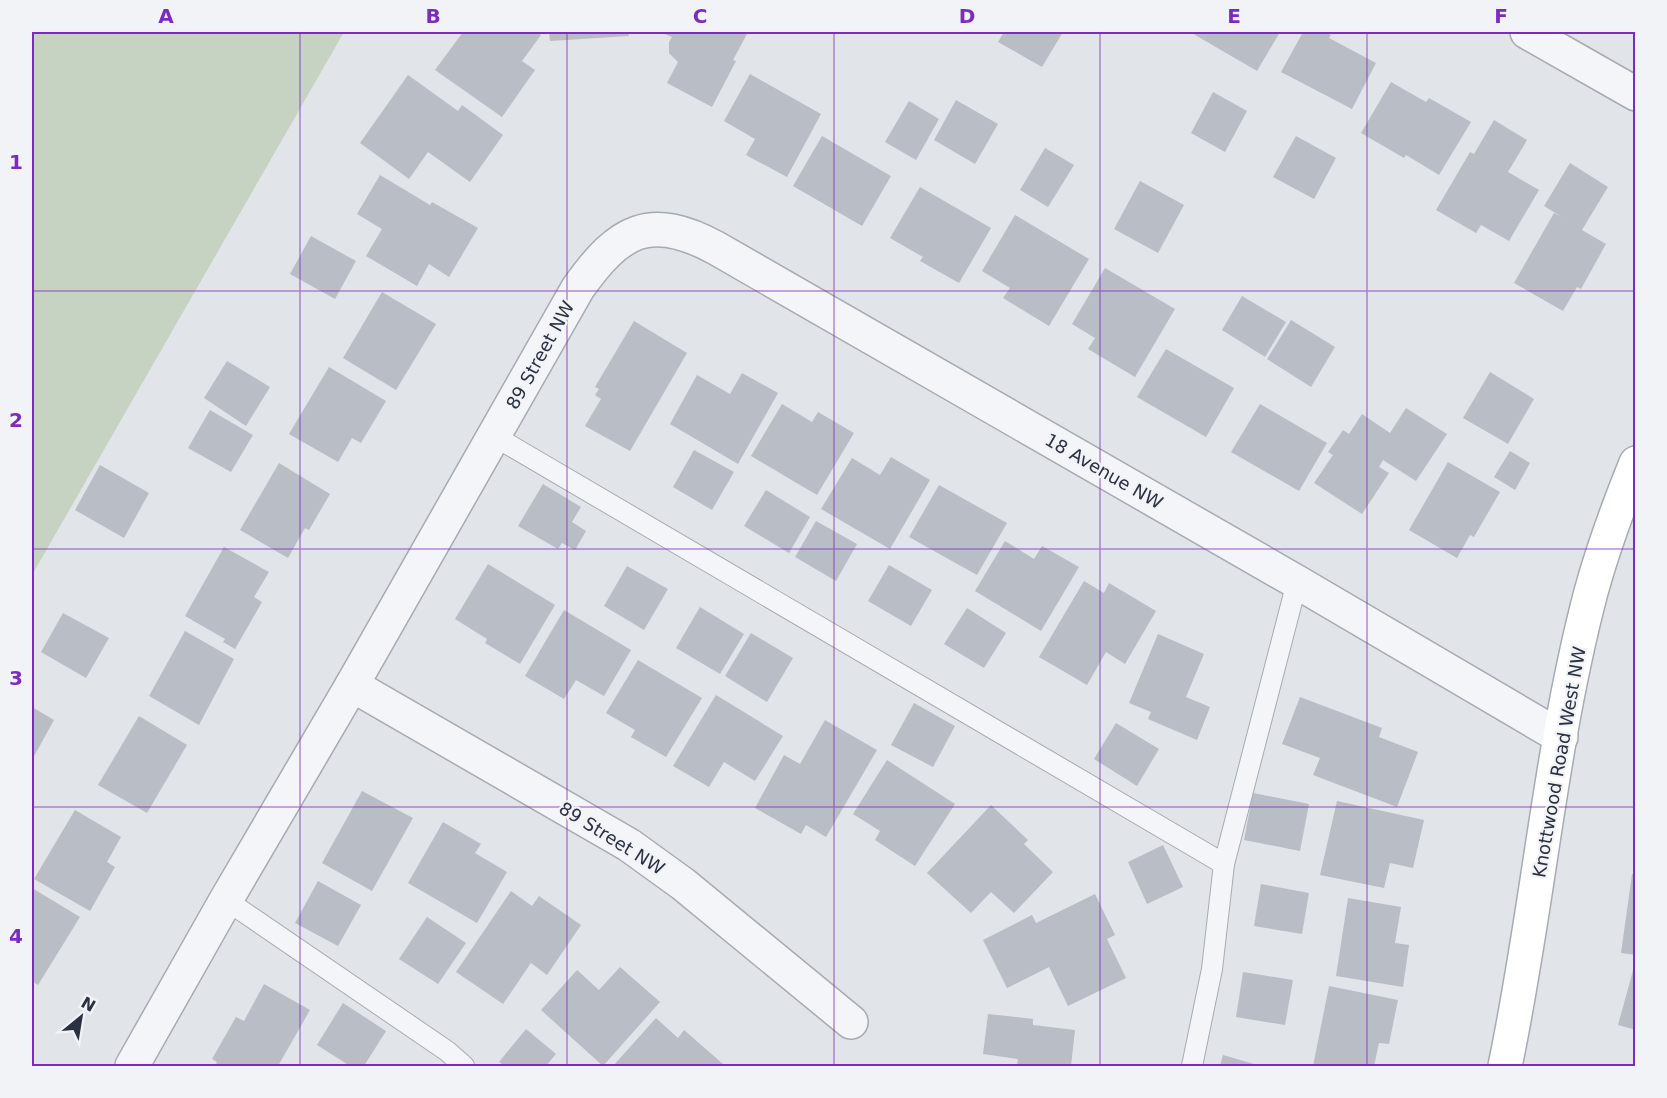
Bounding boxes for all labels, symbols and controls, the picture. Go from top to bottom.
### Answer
text: A [158,4,174,28]
text: B [425,4,441,28]
text: C [693,4,707,28]
text: D [959,4,975,28]
text: E [1227,4,1241,28]
text: F [1494,4,1508,28]
text: 1 [9,150,23,174]
street label: 89 Street NW [502,297,578,413]
text: 2 [9,408,23,432]
street label: 18 Avenue NW [1041,429,1167,513]
street label: Knottwood Road West NW [1528,645,1590,879]
text: 3 [9,666,23,690]
street label: 89 Street NW [555,797,669,879]
text: 4 [9,924,23,948]
north arrow [51,987,111,1047]
text: N [78,993,99,1016]

